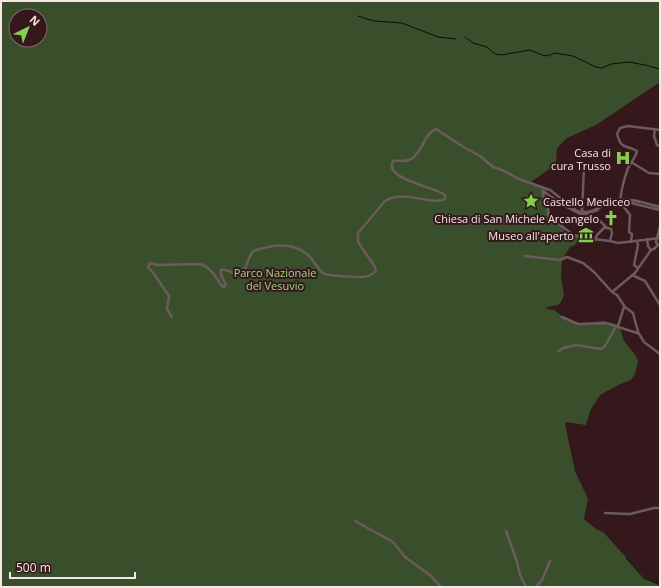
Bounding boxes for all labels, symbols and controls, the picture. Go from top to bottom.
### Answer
north arrow [8,8,48,48]
text: N [27,12,44,29]
place label: Casa di cura Trusso [551,145,611,173]
hospital icon: Casa di cura Trusso [614,149,632,167]
place icon: Castello Mediceo [522,192,540,210]
place label: Castello Mediceo [543,194,630,209]
church icon: Chiesa di San Michele Arcangelo [602,209,620,227]
place label: Chiesa di San Michele Arcangelo [434,211,599,226]
museum icon: Museo all'aperto [577,226,595,244]
place label: Museo all'aperto [488,228,574,243]
park label: Parco Nazionale del Vesuvio [234,265,316,293]
scale bar [10,554,135,580]
text: 500 m [16,559,51,576]

